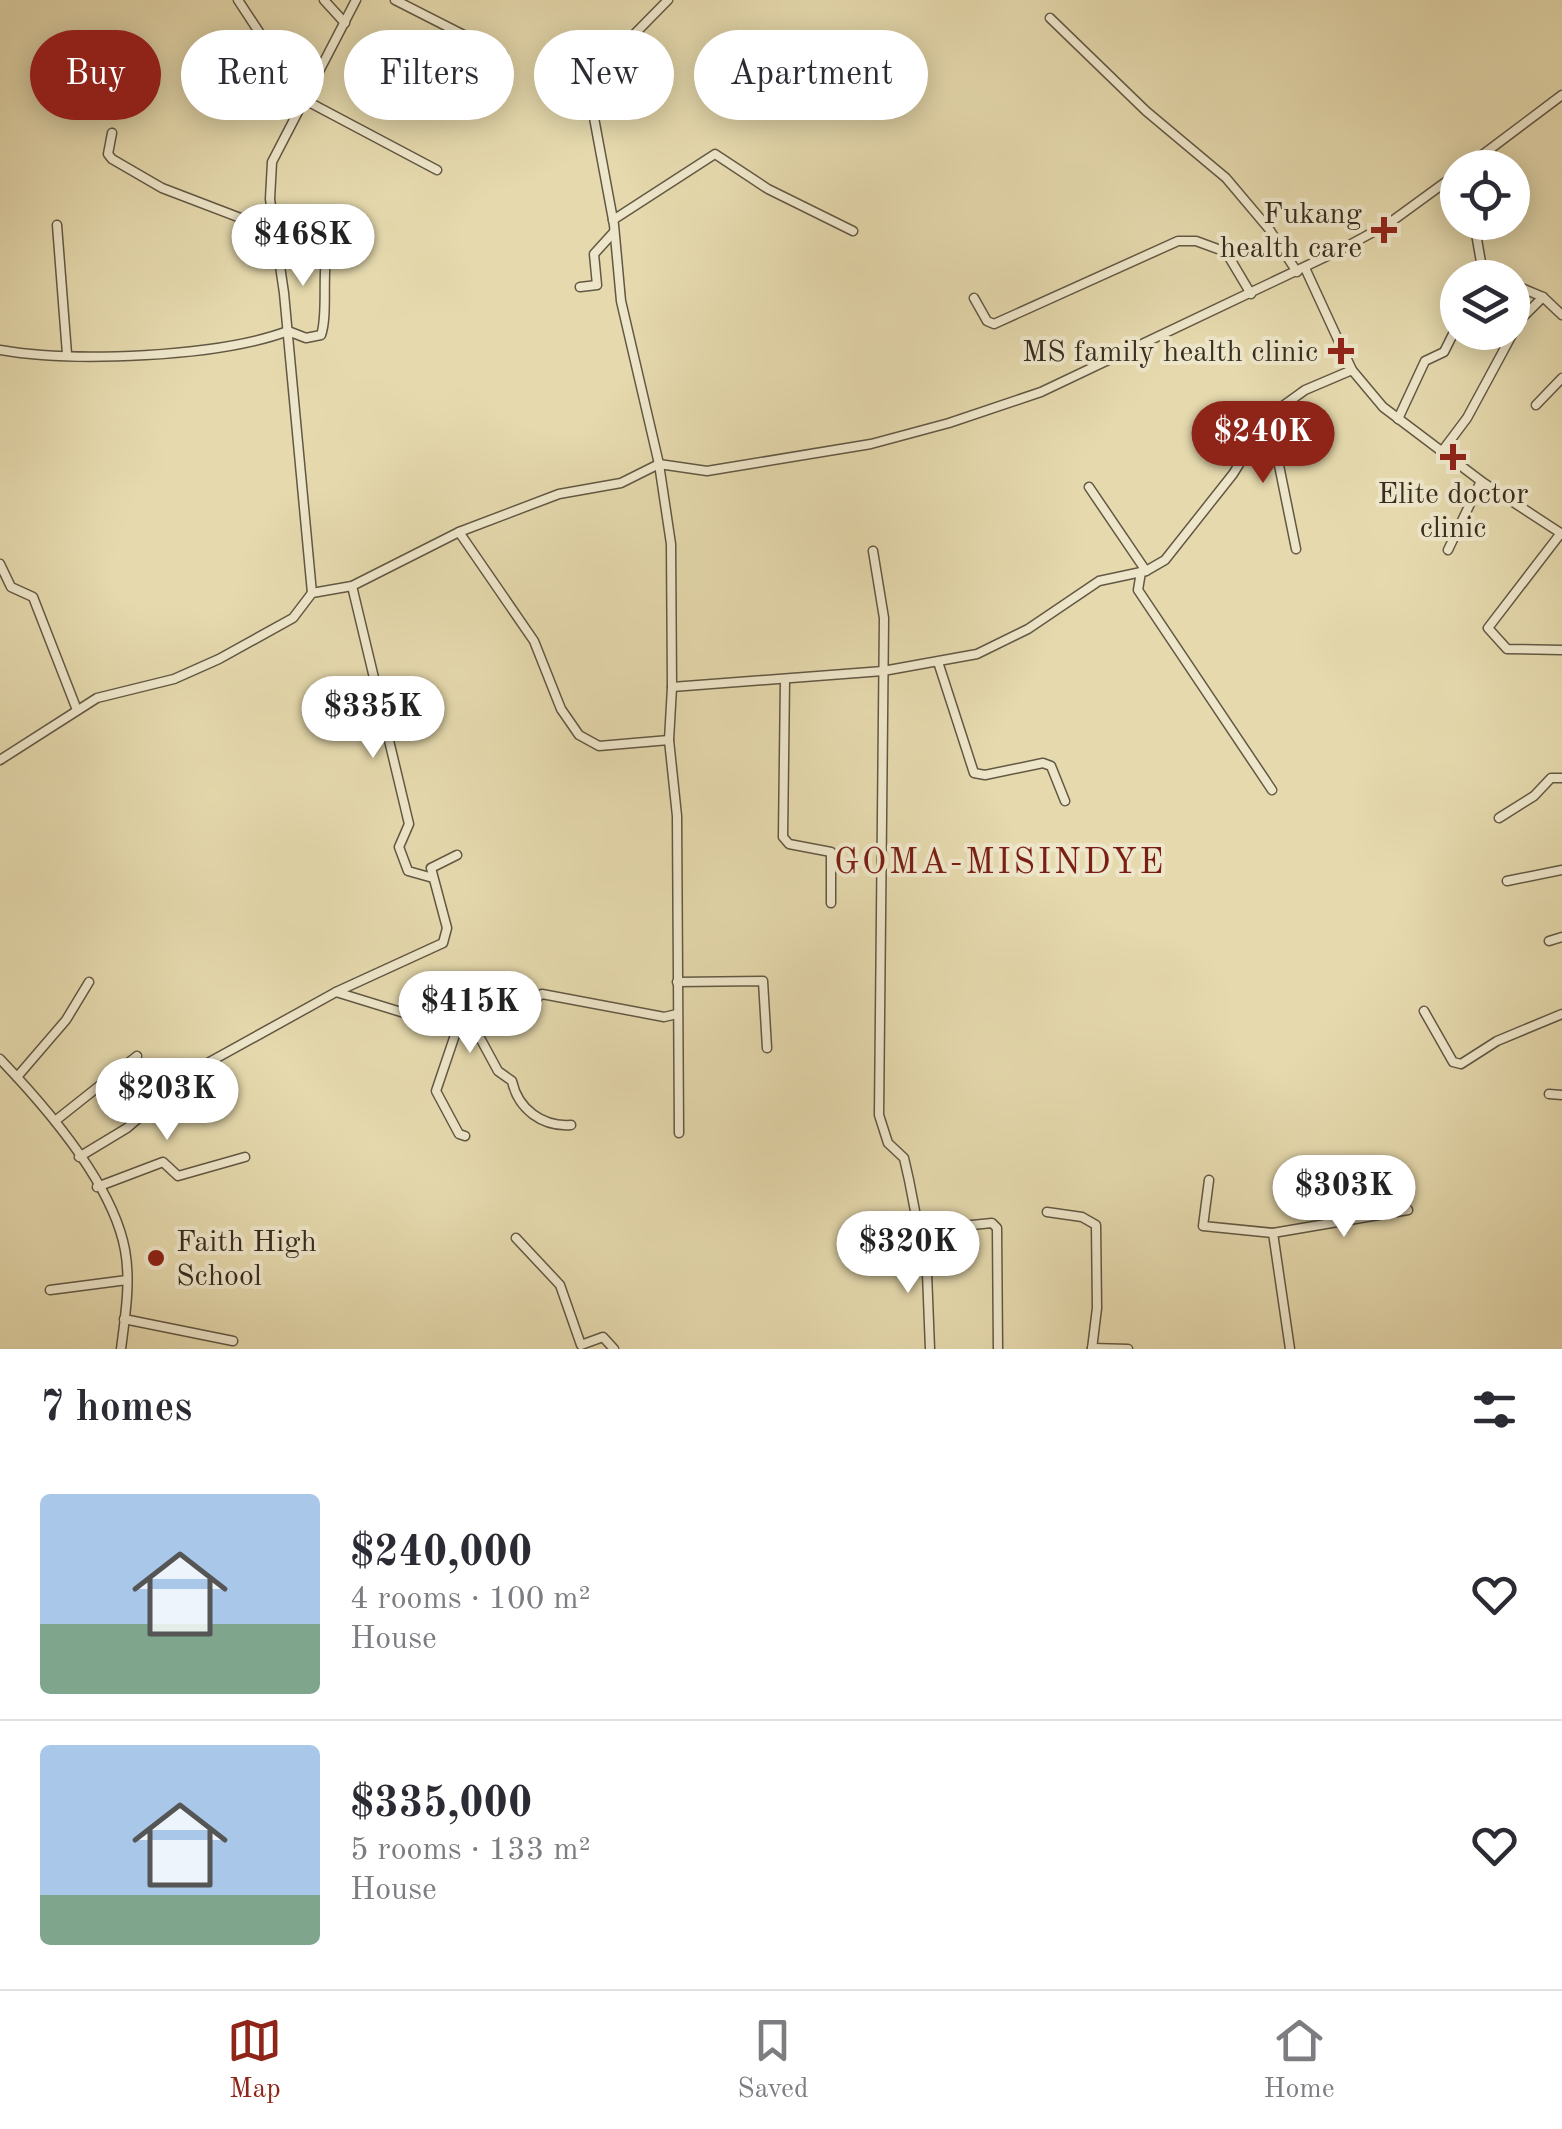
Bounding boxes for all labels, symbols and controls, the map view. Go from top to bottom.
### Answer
chip: Buy [30,30,161,120]
chip: Rent [181,30,324,120]
chip: Filters [344,30,514,120]
chip: New [534,30,674,120]
chip: Apartment [694,30,928,120]
map controls [1440,150,1530,350]
button: locate [1440,150,1530,240]
place label: Fukang health care [1220,200,1362,264]
pin: $468K [233,204,373,289]
marker: Fukang health care [1371,217,1397,243]
text: $468K [254,220,352,252]
button: layers [1440,260,1530,350]
place label: MS family health clinic [1022,338,1318,368]
marker: MS family health clinic [1328,338,1354,364]
pin: $240K [1193,401,1333,486]
text: $240K [1214,417,1312,449]
marker: Elite doctor clinic [1440,444,1466,470]
place label: Elite doctor clinic [1378,480,1528,544]
pin: $335K [303,676,443,761]
text: $335K [324,692,422,724]
district label: GOMA-MISINDYE [834,846,1166,881]
pin: $415K [400,971,540,1056]
text: $415K [421,987,519,1019]
pin: $203K [97,1058,237,1143]
text: $203K [118,1074,216,1106]
pin: $303K [1274,1155,1414,1240]
text: $303K [1295,1171,1393,1203]
pin: $320K [838,1211,978,1296]
text: $320K [859,1227,957,1259]
place label: Faith High School [176,1228,317,1292]
marker: Faith High School [145,1247,167,1269]
icon: filters [1467,1382,1522,1437]
text: 7 homes [40,1388,192,1430]
text: $240,000 [350,1533,532,1575]
icon: home [120,1534,240,1654]
icon: heart [1467,1567,1522,1622]
text: 4 rooms · 100 m² [350,1584,591,1616]
text: House [350,1624,437,1656]
text: $335,000 [350,1784,532,1826]
icon: home [120,1785,240,1905]
icon: heart [1467,1818,1522,1873]
text: 5 rooms · 133 m² [350,1835,591,1867]
text: House [350,1875,437,1907]
tab: Map [227,2013,282,2108]
tab: Saved [737,2013,809,2108]
tab: Home [1263,2013,1335,2108]

